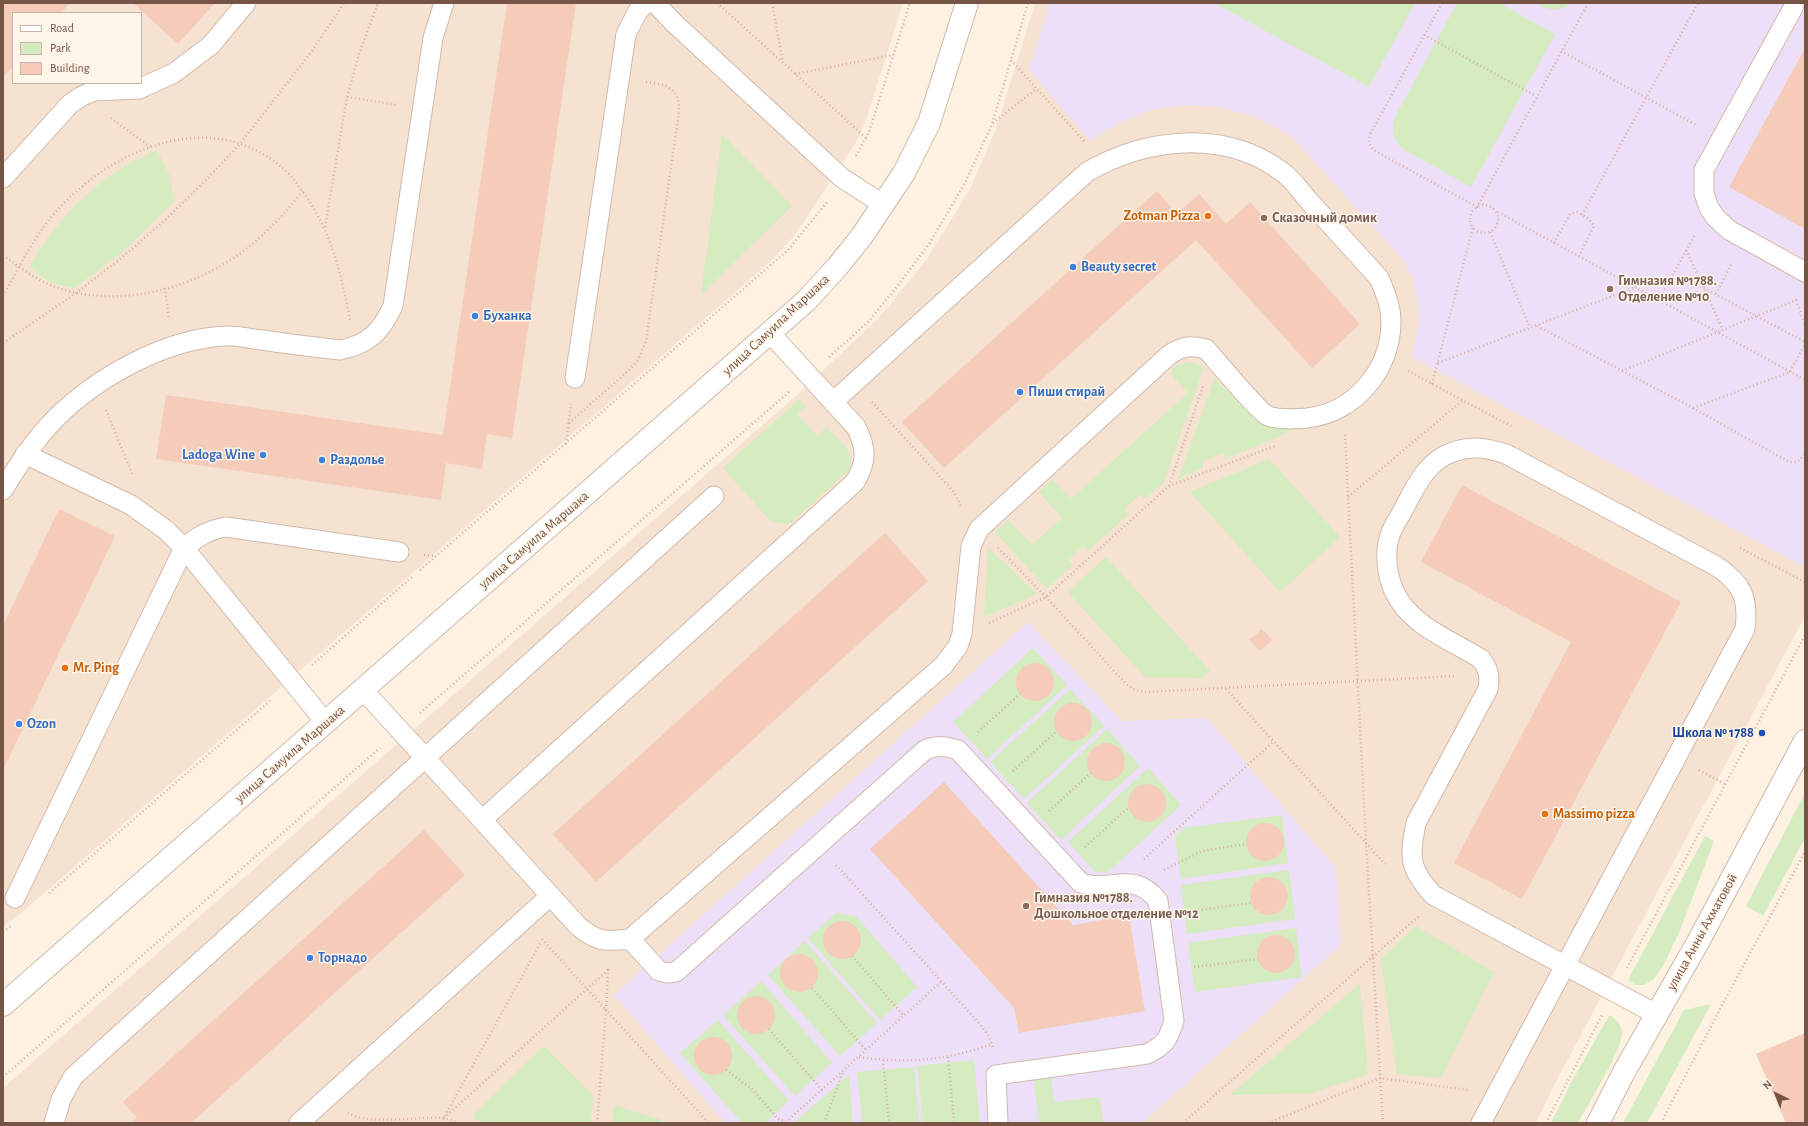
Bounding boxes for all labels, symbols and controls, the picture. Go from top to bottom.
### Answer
legend [12,12,142,84]
text: Road [50,22,74,34]
text: Park [50,42,71,54]
text: Building [50,62,90,74]
place label: Zotman Pizza [1123,208,1200,224]
place label: Сказочный домик [1272,210,1377,226]
marker: Zotman Pizza [1203,211,1213,221]
marker: Сказочный домик [1259,213,1269,223]
place label: Beauty secret [1081,259,1156,275]
marker: Beauty secret [1068,262,1078,272]
street label: улица Самуила Маршака [719,271,833,379]
place label: Гимназия №1788. Отделение №10 [1618,273,1717,306]
marker: Гимназия №1788. Отделение №10 [1605,284,1615,294]
place label: Буханка [483,308,532,324]
marker: Буханка [470,311,480,321]
place label: Пиши стирай [1028,384,1105,400]
marker: Пиши стирай [1015,387,1025,397]
place label: Ladoga Wine [182,447,255,463]
marker: Ladoga Wine [258,450,268,460]
place label: Раздолье [330,452,384,468]
marker: Раздолье [317,455,327,465]
street label: улица Самуила Маршака [476,488,592,592]
place label: Mr. Ping [73,660,119,676]
marker: Mr. Ping [60,663,70,673]
street label: улица Самуила Маршака [232,702,348,806]
place label: Ozon [27,716,56,732]
marker: Ozon [14,719,24,729]
place label: Школа № 1788 [1672,725,1754,741]
marker: Школа № 1788 [1757,728,1767,738]
place label: Massimo pizza [1553,806,1635,822]
marker: Massimo pizza [1540,809,1550,819]
street label: улица Анны Ахматовой [1663,871,1741,993]
place label: Гимназия №1788. Дошкольное отделение №12 [1034,890,1199,922]
marker: Гимназия №1788. Дошкольное отделение №12 [1021,901,1031,911]
place label: Торнадо [318,950,367,966]
marker: Торнадо [305,953,315,963]
north arrow [1756,1074,1796,1114]
text: N [1761,1078,1774,1091]

